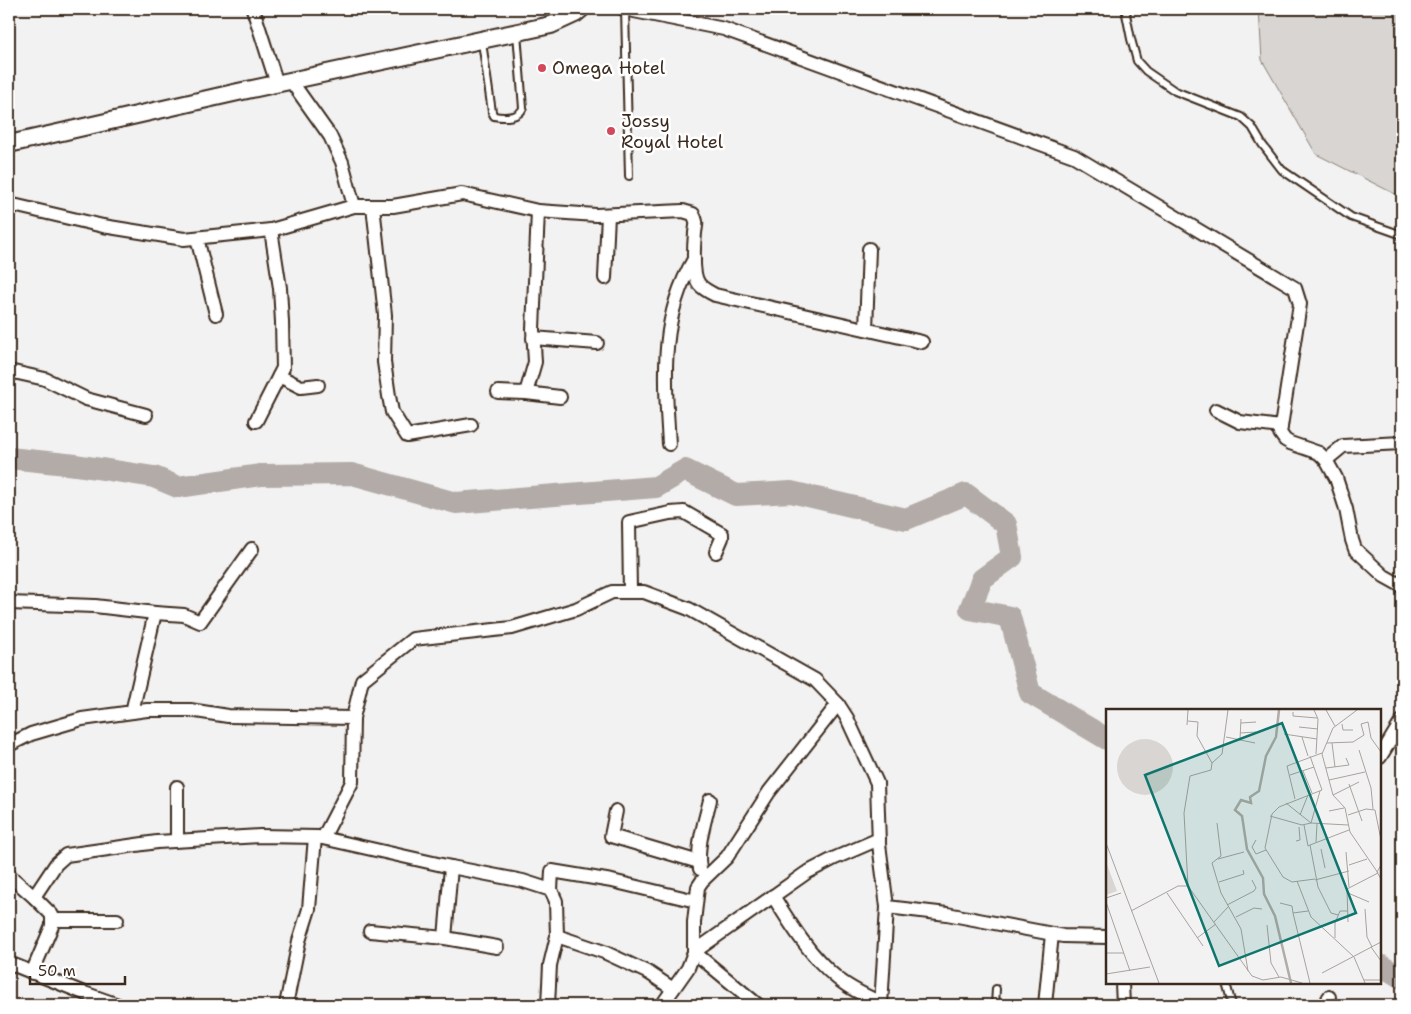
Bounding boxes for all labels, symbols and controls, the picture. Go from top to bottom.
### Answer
place label: Omega Hotel [552,56,666,80]
marker: Omega Hotel [536,62,548,74]
place label: Jossy Royal Hotel [621,109,724,154]
marker: Jossy Royal Hotel [605,125,617,137]
inset map [1106,709,1381,984]
scale bar [30,954,125,986]
text: 50 m [38,961,76,981]

